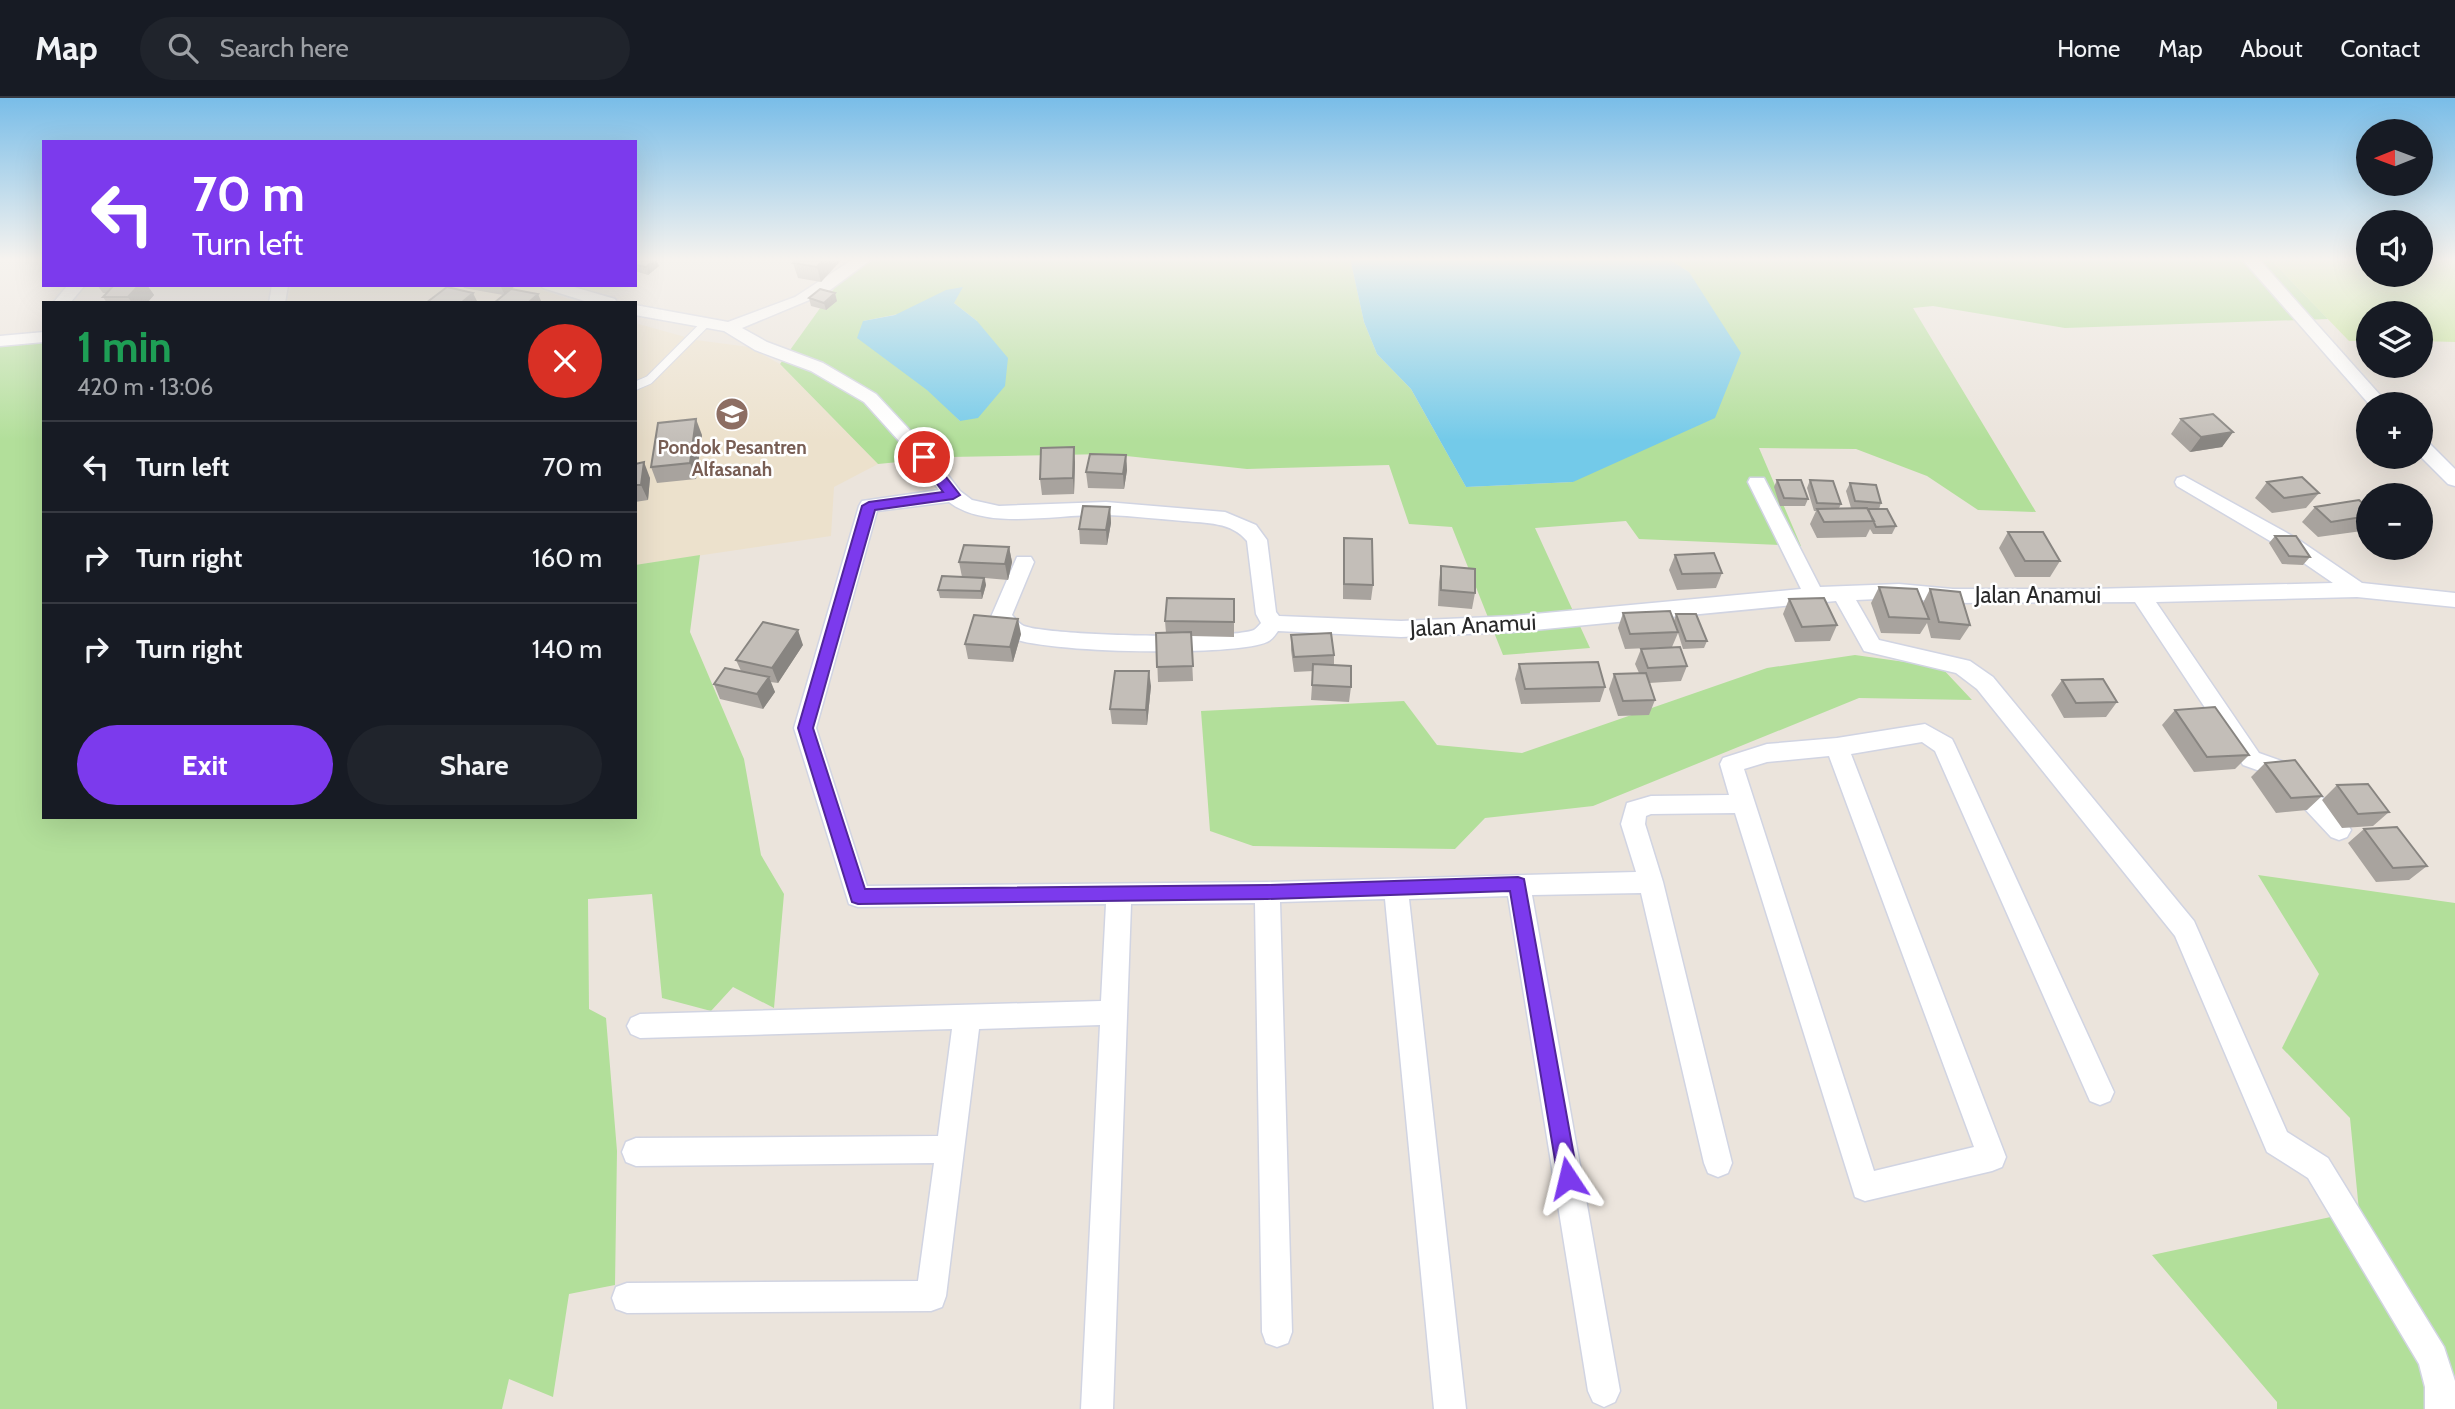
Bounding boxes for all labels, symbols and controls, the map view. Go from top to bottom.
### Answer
search box [140,17,630,80]
text: Map [35,28,98,68]
icon: search [164,29,202,67]
text: Search here [220,32,349,64]
text: Home [2057,34,2120,63]
text: Map [2158,34,2203,63]
text: About [2241,34,2303,63]
text: Contact [2341,34,2420,63]
north arrow [2356,119,2432,196]
map controls [2356,119,2433,560]
text: 70 m [192,164,305,223]
icon: left [77,168,168,259]
button: sound [2356,210,2433,287]
text: Turn left [192,224,303,263]
button: layers [2356,301,2433,378]
text: 1 min [77,321,172,373]
button: close [528,324,602,398]
text: 420 m · 13:06 [77,373,213,401]
button: + [2356,392,2433,469]
school or university icon: Pondok Pesantren Alfasanah [713,395,751,433]
pin [894,427,954,487]
place label: Pondok Pesantren Alfasanah [657,436,807,481]
icon: arrive [905,438,943,476]
icon: left [77,448,115,486]
text: Turn left [136,451,229,483]
text: 70 m [542,451,602,483]
button: − [2356,483,2433,560]
icon: right [77,539,115,577]
text: Turn right [136,542,242,574]
text: 160 m [532,542,602,574]
street label: Jalan Anamui [1974,581,2101,609]
street label: Jalan Anamui [1408,608,1537,642]
icon: right [77,630,115,668]
text: Turn right [136,633,242,665]
text: 140 m [532,633,602,665]
button: Exit [77,725,333,805]
button: Share [347,725,602,805]
position arrow [1531,1141,1605,1215]

